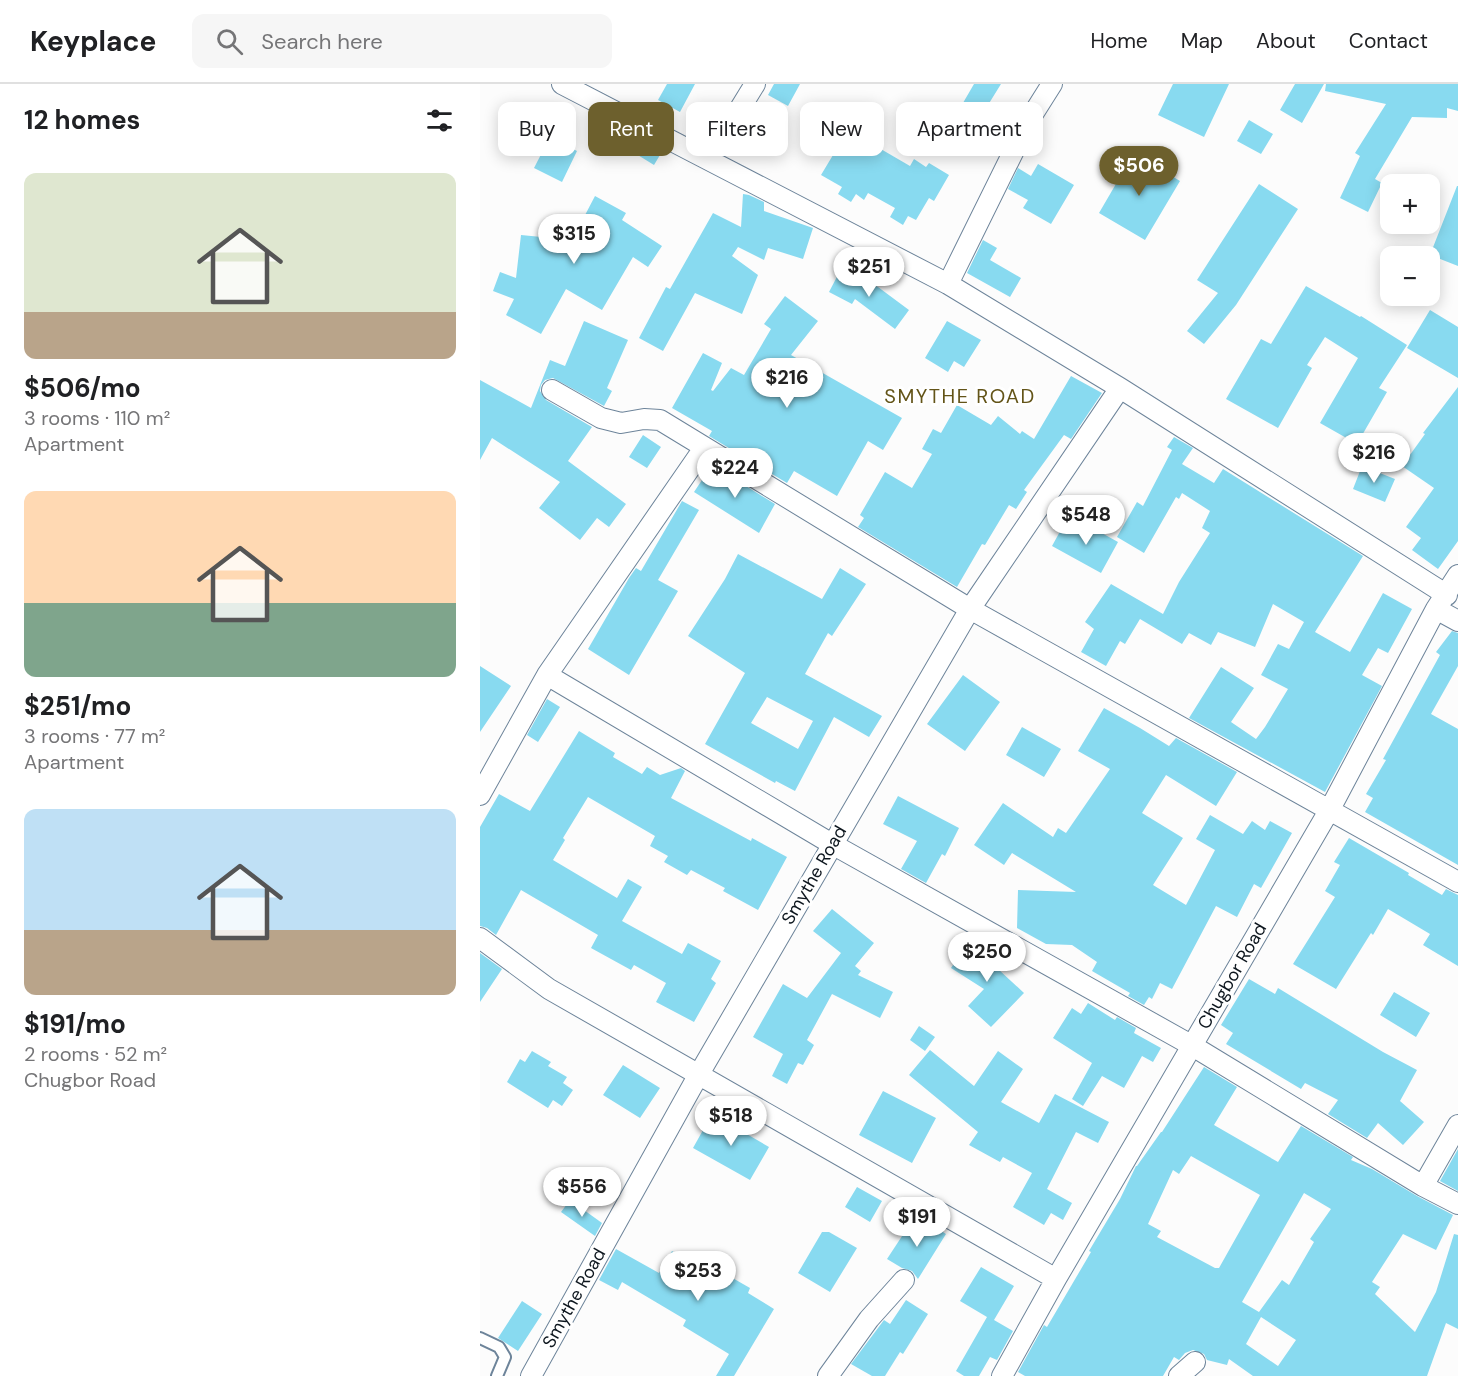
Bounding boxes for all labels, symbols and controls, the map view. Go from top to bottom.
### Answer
search box [192,14,612,68]
text: Keyplace [30,23,156,60]
icon: search [213,25,246,58]
text: Search here [261,27,383,56]
text: Home [1090,27,1148,55]
text: Map [1181,27,1223,55]
text: About [1256,27,1316,55]
text: Contact [1349,27,1428,55]
chip: Buy [498,102,576,156]
chip: Rent [588,102,674,156]
chip: Filters [686,102,788,156]
chip: New [800,102,884,156]
chip: Apartment [896,102,1043,156]
text: 12 homes [24,103,140,137]
icon: filters [423,104,456,137]
pin: $506 [1103,146,1175,197]
text: $506 [1113,152,1165,178]
map controls [1380,174,1440,306]
button: + [1380,174,1440,234]
icon: home [186,212,294,320]
pin: $315 [538,214,610,265]
text: $315 [552,220,596,246]
button: − [1380,246,1440,306]
pin: $251 [833,247,905,298]
text: $251 [847,253,891,279]
pin: $216 [751,358,823,409]
text: $216 [765,364,809,390]
text: $506/mo [24,371,141,405]
district label: SMYTHE ROAD [884,383,1036,409]
text: 3 rooms · 110 m² [24,405,170,431]
text: Apartment [24,431,124,457]
pin: $216 [1338,433,1410,484]
text: $216 [1352,439,1396,465]
pin: $224 [699,448,771,499]
text: $224 [711,454,759,480]
pin: $548 [1050,495,1122,546]
text: $548 [1061,501,1111,527]
icon: home [186,530,294,638]
text: $251/mo [24,689,131,723]
text: 3 rooms · 77 m² [24,723,165,749]
text: Apartment [24,749,124,775]
street label: Smythe Road [776,821,852,929]
icon: home [186,848,294,956]
street label: Chugbor Road [1192,919,1272,1033]
pin: $250 [951,932,1023,983]
text: $250 [962,938,1012,964]
text: $191/mo [24,1007,126,1041]
text: 2 rooms · 52 m² [24,1041,167,1067]
text: Chugbor Road [24,1067,156,1093]
pin: $518 [695,1096,767,1147]
text: $518 [709,1102,753,1128]
pin: $556 [546,1167,618,1218]
text: $556 [557,1173,607,1199]
pin: $191 [881,1197,953,1248]
text: $191 [897,1203,937,1229]
street label: Smythe Road [537,1244,611,1352]
pin: $253 [662,1251,734,1302]
text: $253 [674,1257,722,1283]

